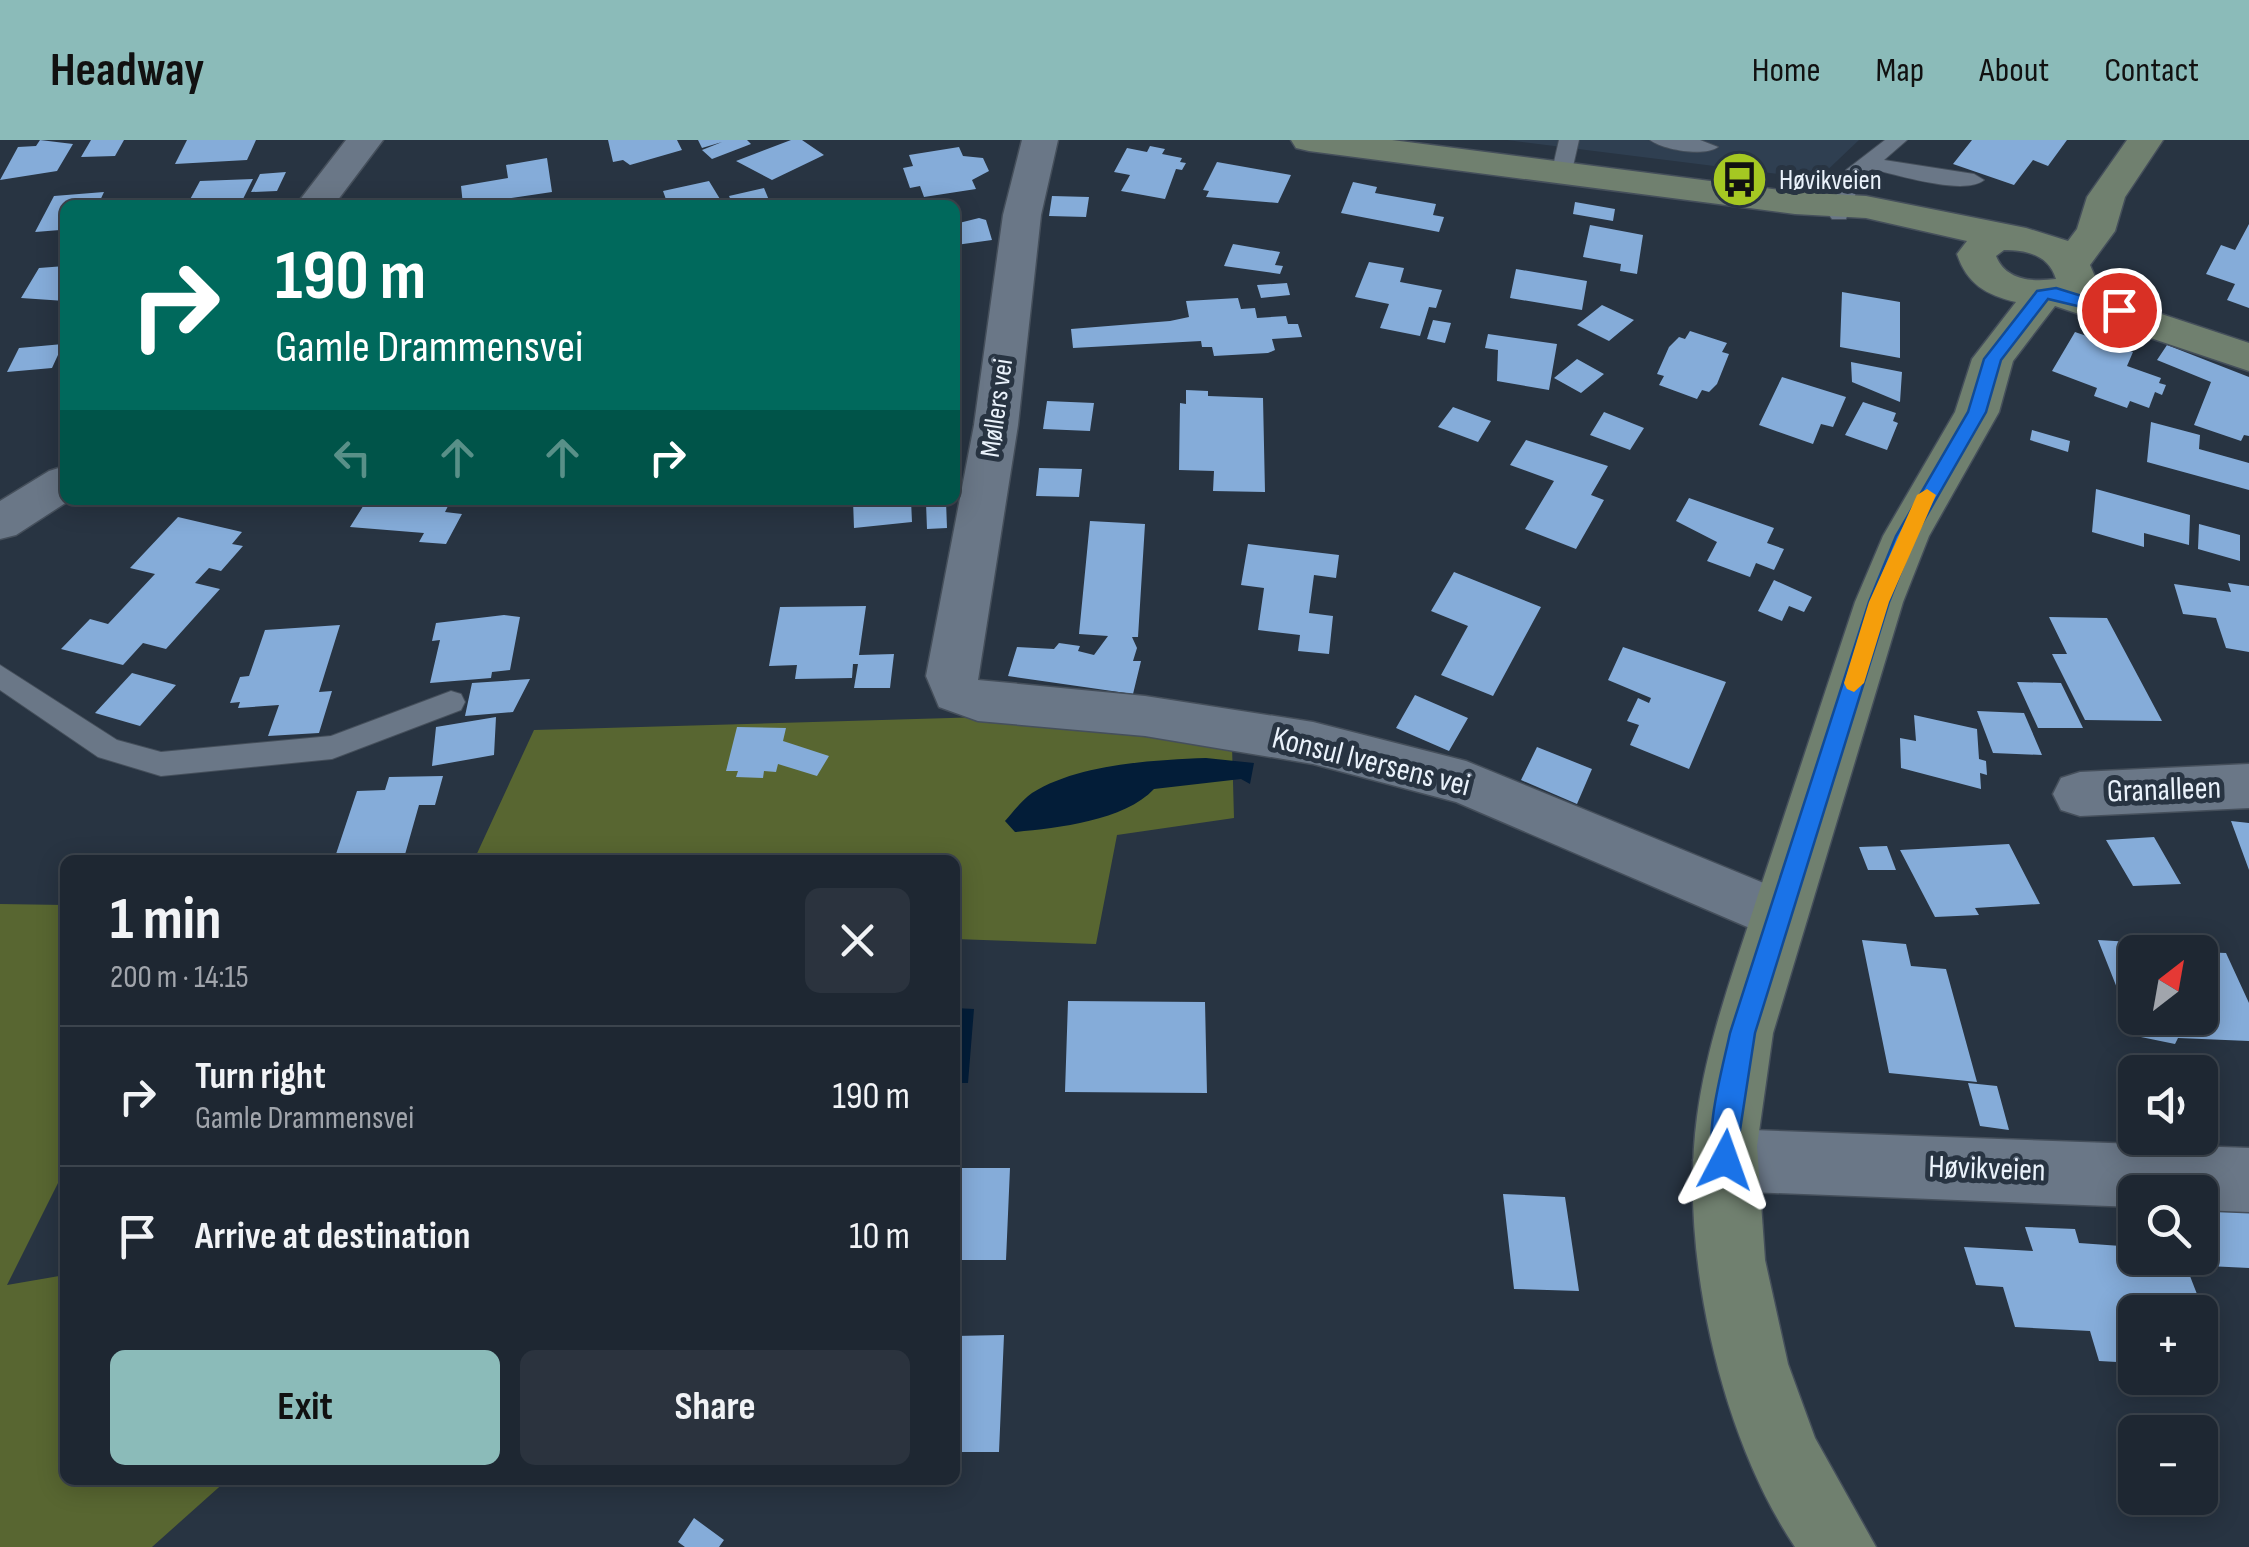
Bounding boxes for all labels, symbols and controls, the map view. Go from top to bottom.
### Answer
text: Headway [50,42,204,99]
text: Home [1752,49,1821,92]
text: Map [1876,49,1924,92]
text: About [1979,49,2049,92]
text: Contact [2104,49,2199,92]
bus stop icon: Høvikveien [1710,150,1770,210]
place label: Høvikveien [1779,164,1882,197]
text: 190 m [275,235,426,319]
icon: right [110,240,240,370]
pin [2077,268,2162,353]
icon: arrive [2092,283,2147,338]
text: Gamle Drammensvei [275,320,583,375]
street label: Møllers vei [974,357,1020,459]
icon: left [325,430,380,485]
icon: ahead [430,430,485,485]
icon: ahead [535,430,590,485]
icon: right [640,430,695,485]
street label: Konsul Iversens vei [1268,719,1474,805]
street label: Granalleen [2106,769,2222,811]
text: 1 min [110,884,222,956]
button: close [805,888,910,993]
north arrow [2118,935,2218,1035]
map controls [2118,935,2218,1515]
text: 200 m · 14:15 [110,958,249,997]
text: Turn right [195,1054,326,1099]
button: sound [2118,1055,2218,1155]
icon: right [110,1069,165,1124]
text: 190 m [832,1074,910,1119]
text: Gamle Drammensvei [195,1099,414,1138]
position arrow [1673,1108,1777,1212]
street label: Høvikveien [1928,1147,2046,1191]
button: search [2118,1175,2218,1275]
icon: arrive [110,1209,165,1264]
text: Arrive at destination [195,1214,470,1259]
text: 10 m [849,1214,910,1259]
button: + [2118,1295,2218,1395]
button: Exit [110,1350,500,1465]
button: Share [520,1350,910,1465]
button: − [2118,1415,2218,1515]

